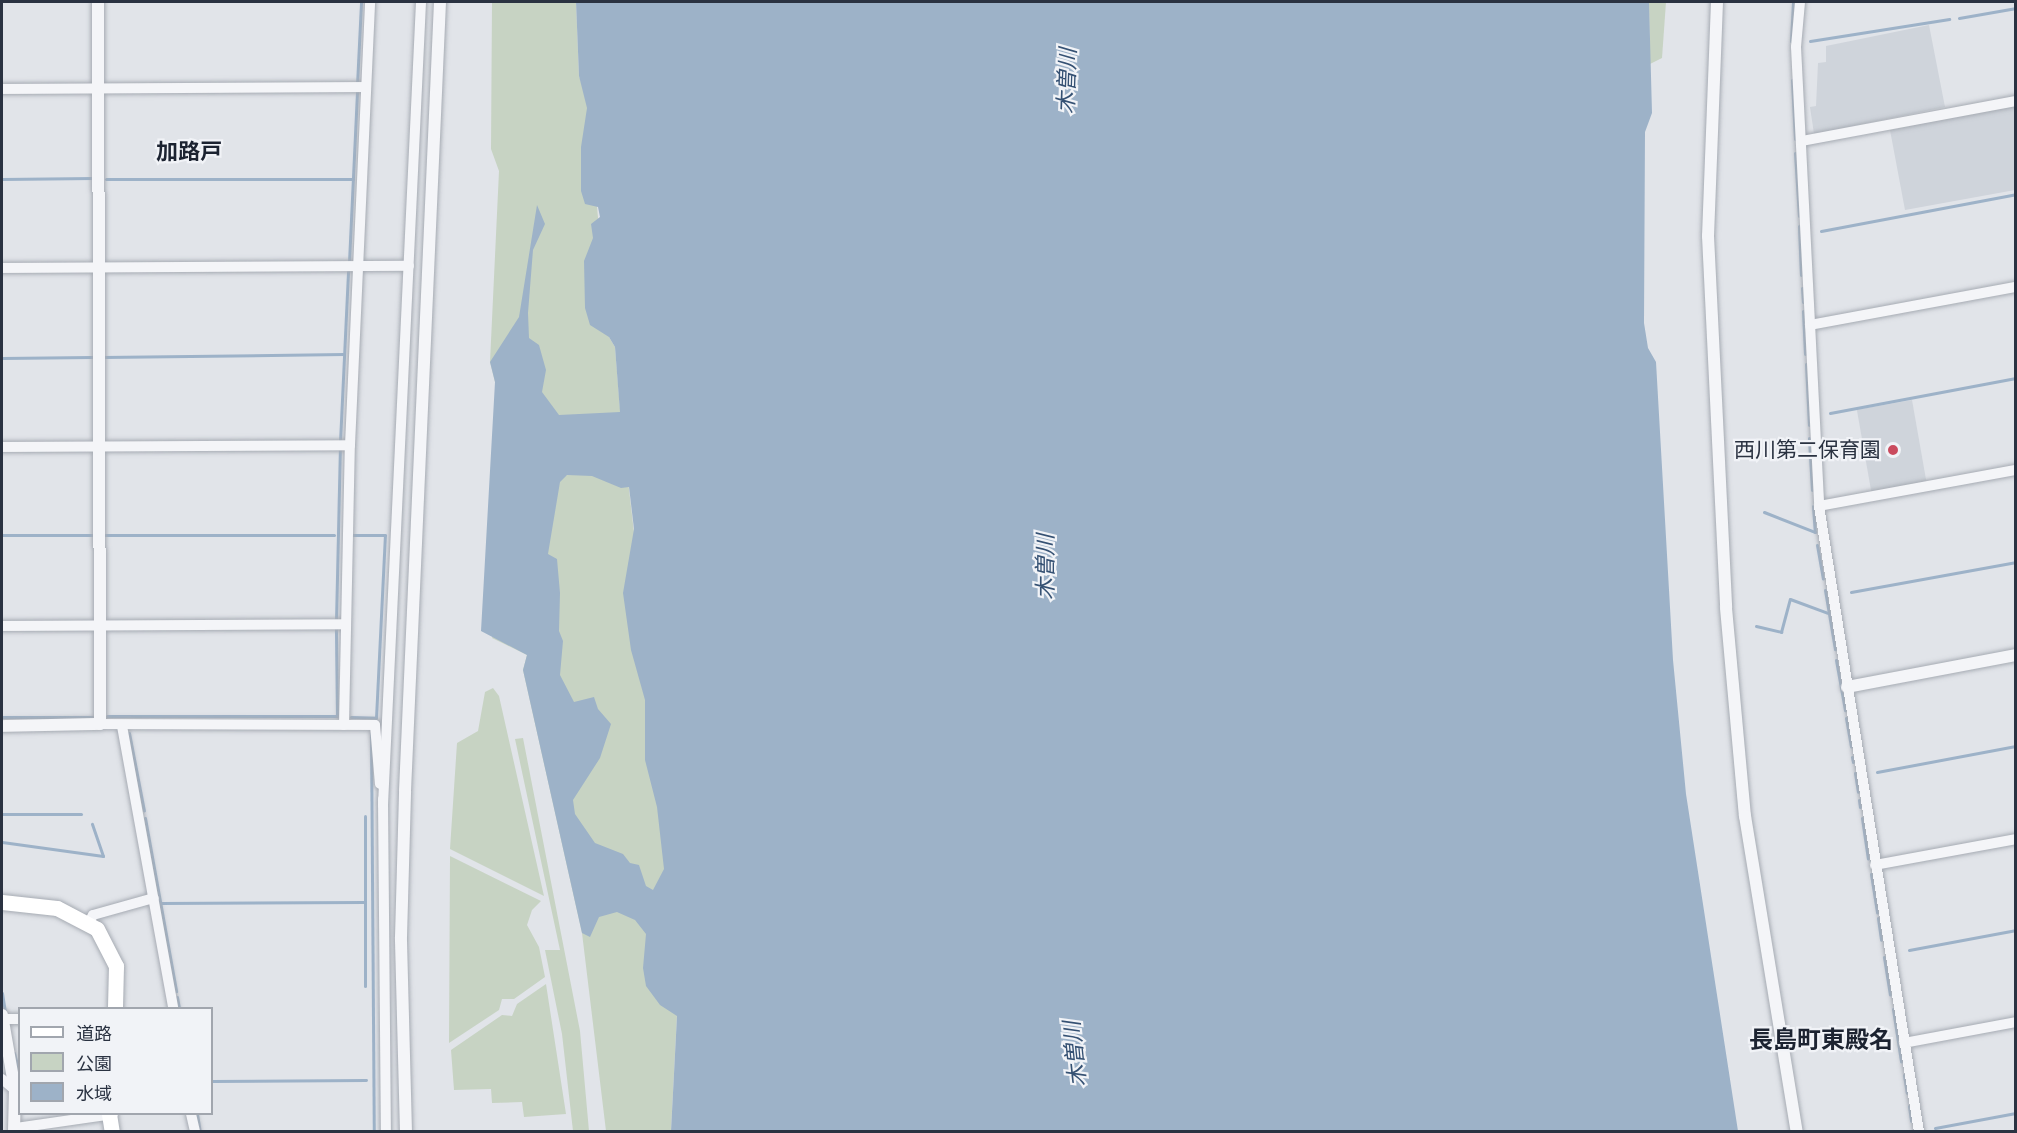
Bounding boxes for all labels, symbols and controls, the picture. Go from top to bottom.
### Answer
water label: 木曽川 [1053,48,1081,114]
district label: 加路戸 [156,139,222,165]
place label: 西川第二保育園 [1734,437,1881,463]
marker: 西川第二保育園 [1886,443,1900,457]
water label: 木曽川 [1033,534,1059,600]
legend [18,1007,213,1115]
water label: 木曽川 [1058,1020,1092,1088]
text: 道路 [76,1022,112,1045]
district label: 長島町東殿名 [1749,1026,1893,1054]
text: 公園 [76,1052,112,1075]
text: 水域 [76,1082,112,1105]

